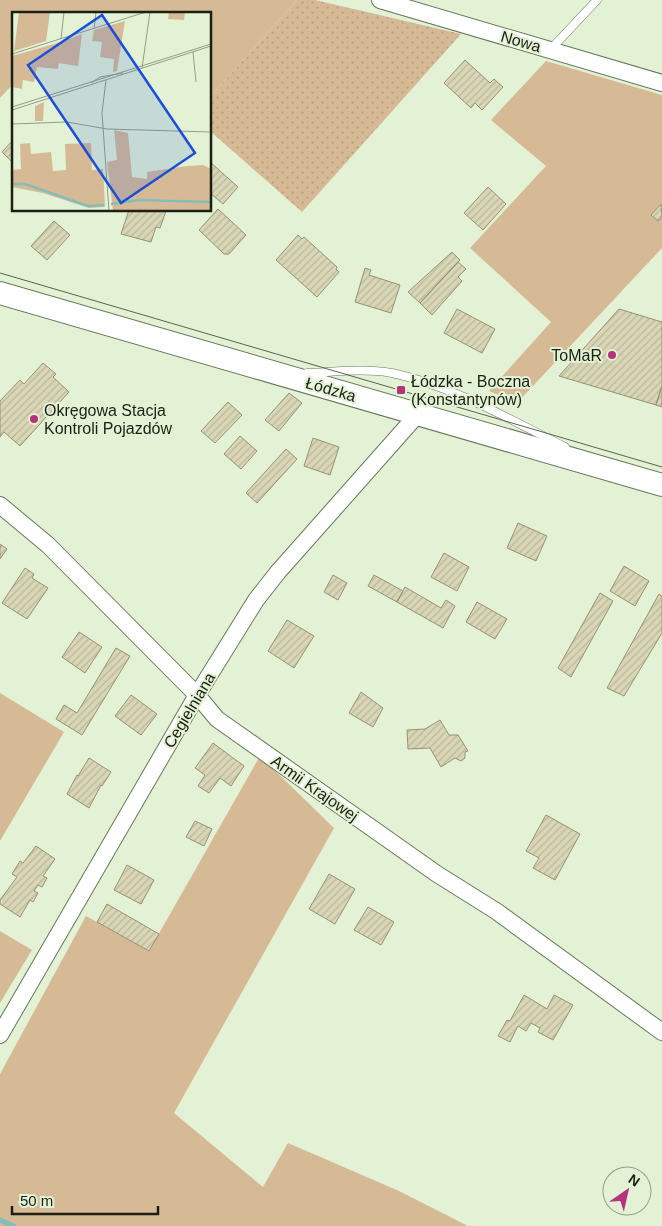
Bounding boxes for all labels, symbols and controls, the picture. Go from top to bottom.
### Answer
inset map [12,12,211,211]
street label: Nowa [499,28,543,55]
place label: ToMaR [551,347,602,364]
marker: ToMaR [606,349,618,361]
place label: Łódzka - Boczna (Konstantynów) [411,373,530,408]
street label: Łódzka [304,374,358,405]
marker: Łódzka - Boczna (Konstantynów) [395,384,407,396]
place label: Okręgowa Stacja Kontroli Pojazdów [44,402,173,437]
marker: Okręgowa Stacja Kontroli Pojazdów [28,413,40,425]
street label: Cegielniana [160,670,219,751]
street label: Armii Krajowej [268,752,361,825]
north arrow [602,1166,652,1216]
text: N [626,1171,643,1190]
scale bar [12,1184,159,1216]
text: 50 m [20,1192,53,1209]

